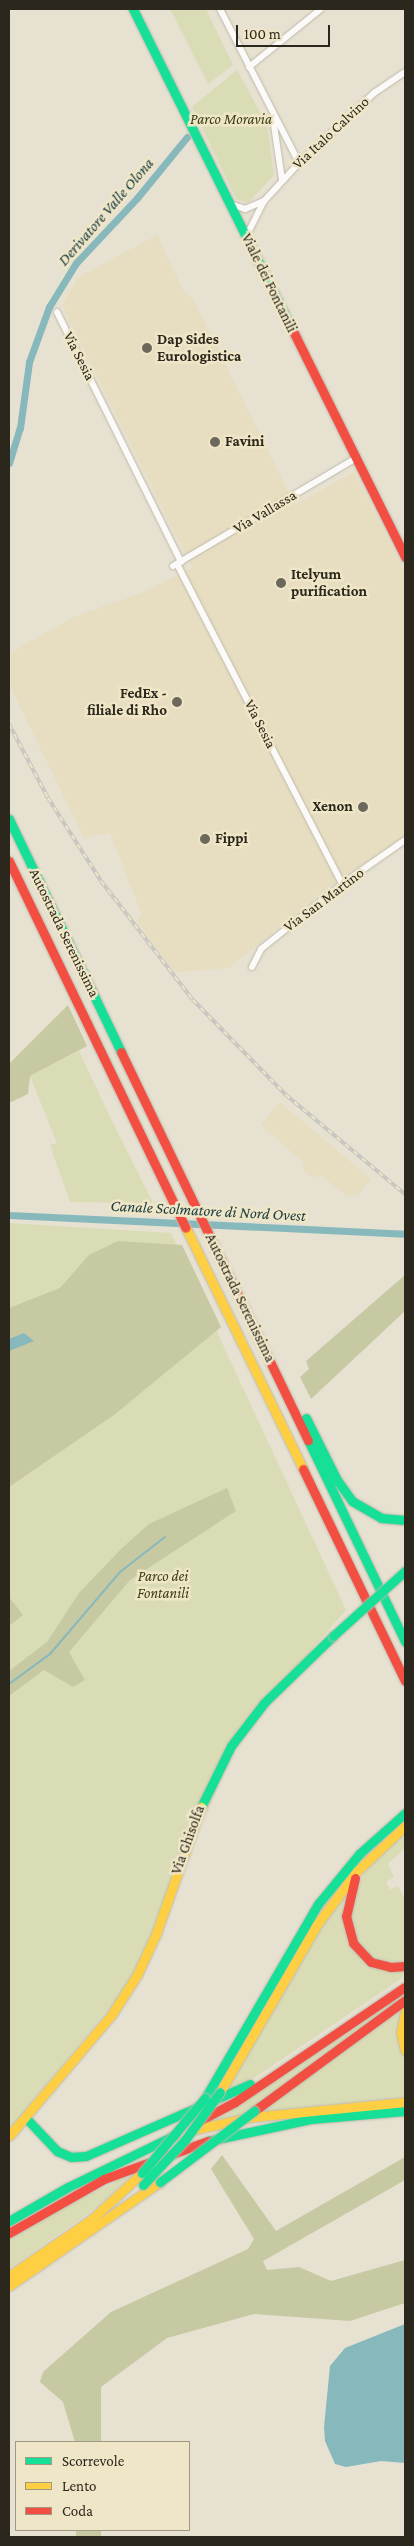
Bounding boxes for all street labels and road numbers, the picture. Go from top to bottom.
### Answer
street label: Via Italo Calvino [289,93,373,173]
street label: Viale dei Fontanili [237,231,301,335]
street label: Via Sesia [59,329,99,383]
street label: Via Vallassa [230,486,300,538]
street label: Via Sesia [240,697,280,751]
street label: Via San Martino [280,864,368,936]
street label: Autostrada Serenissima [25,866,103,1000]
street label: Autostrada Serenissima [201,1231,279,1365]
street label: Via Ghisolfa [167,1803,209,1877]

